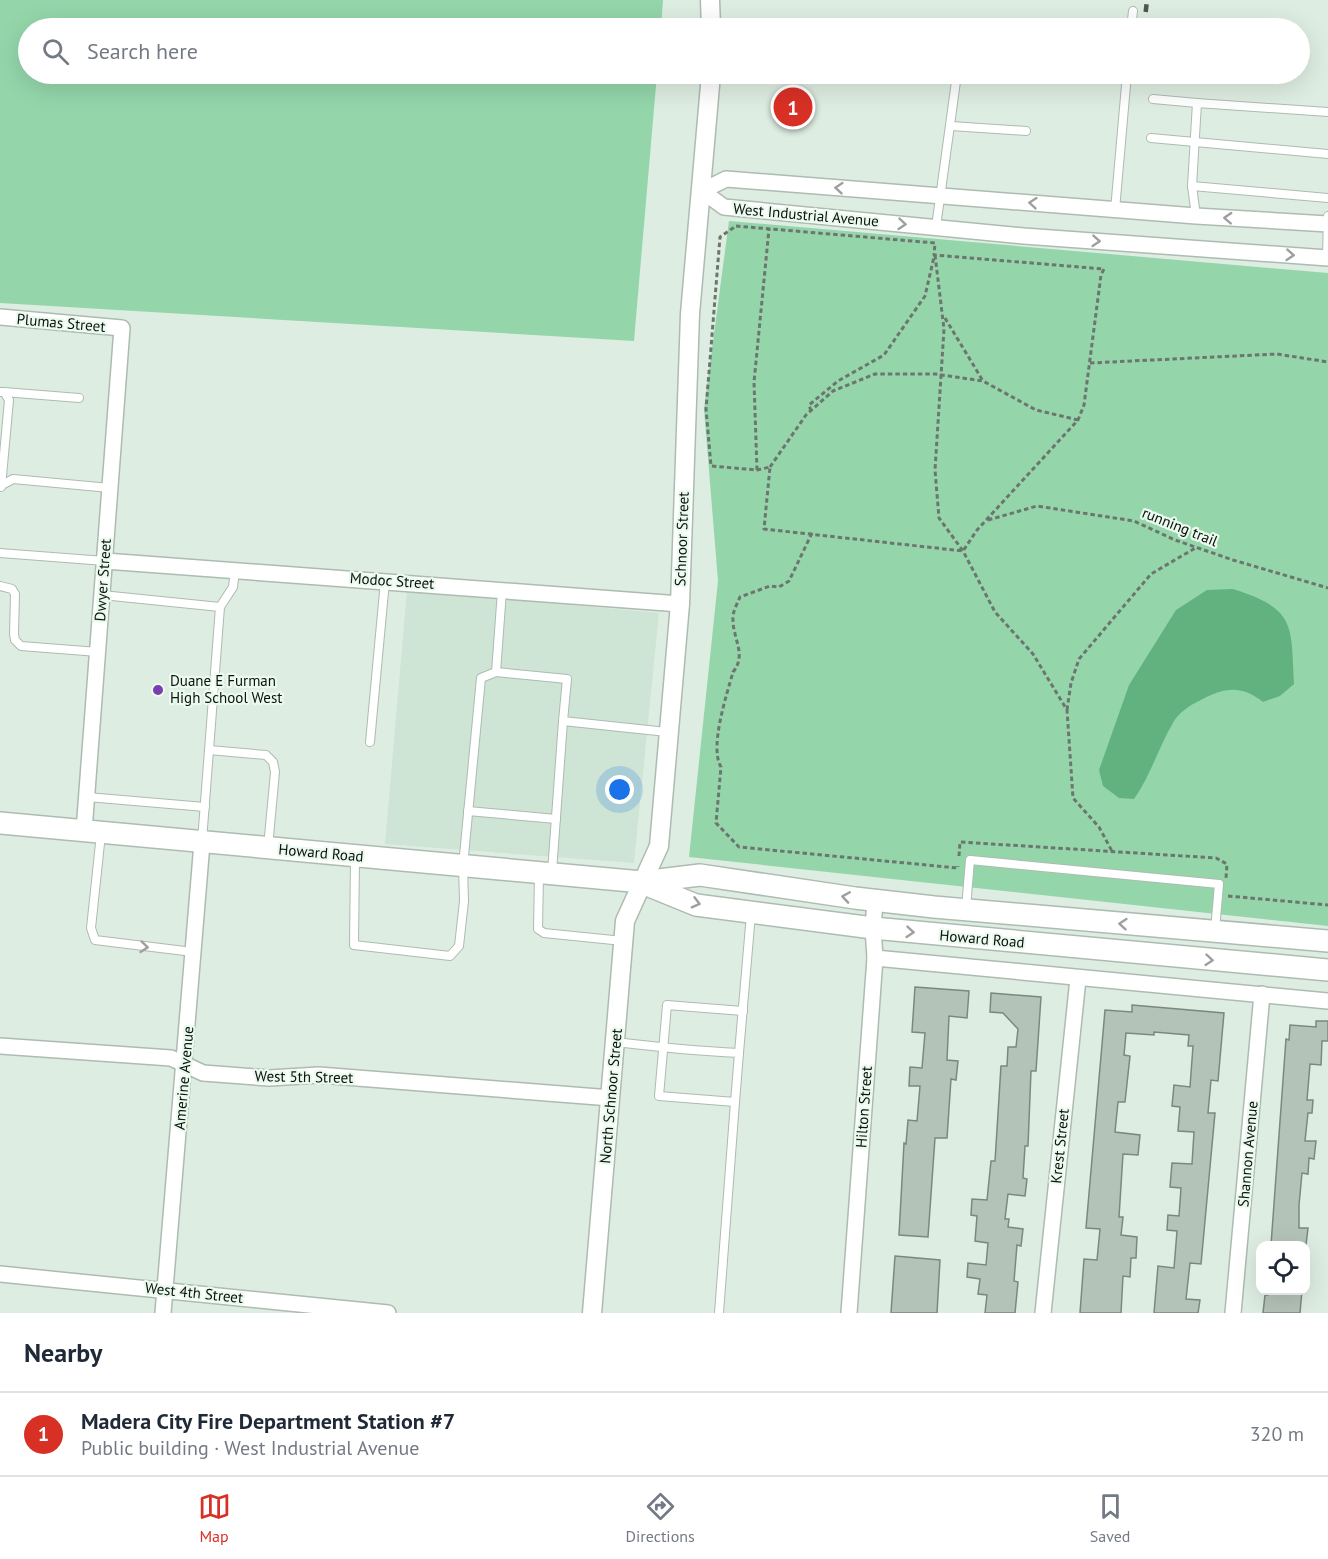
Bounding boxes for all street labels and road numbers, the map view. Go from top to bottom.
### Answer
street label: West Industrial Avenue [732,199,880,230]
street label: Plumas Street [16,309,106,336]
street label: Schnoor Street [670,491,693,587]
street label: running trail [1140,503,1221,551]
street label: Dwyer Street [90,538,115,622]
street label: Modoc Street [349,568,435,593]
street label: Howard Road [278,839,364,866]
street label: Howard Road [939,925,1025,952]
street label: Amerine Avenue [170,1025,197,1131]
street label: North Schnoor Street [595,1028,626,1164]
street label: Hilton Street [851,1065,876,1149]
street label: West 5th Street [255,1066,353,1087]
street label: Shannon Avenue [1233,1100,1262,1208]
street label: Krest Street [1046,1108,1073,1184]
street label: West 4th Street [144,1278,244,1307]

